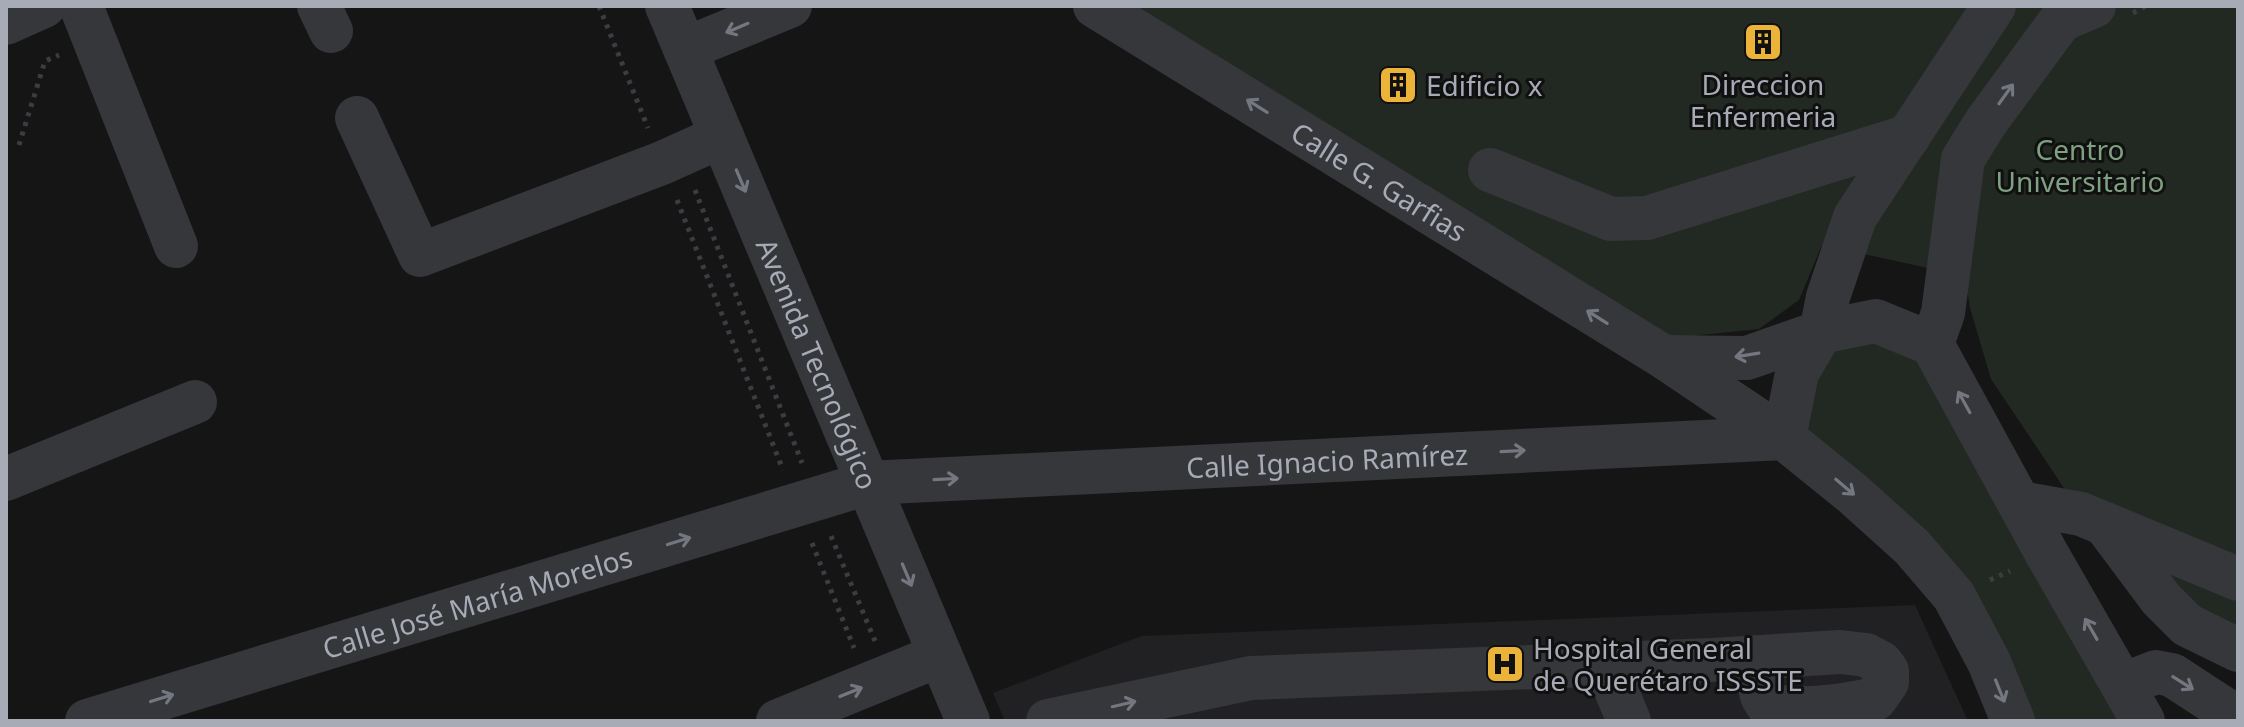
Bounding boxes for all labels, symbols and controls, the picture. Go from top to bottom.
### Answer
one-way arrow [725,21,750,36]
building icon: Direccion Enfermeria [1742,21,1784,63]
building icon: Edificio x [1377,64,1419,106]
place label: Direccion Enfermeria [1690,65,1836,135]
place label: Edificio x [1426,66,1543,104]
one-way arrow [1998,84,2015,105]
one-way arrow [1246,98,1269,114]
street label: Calle G. Garfias [1284,113,1474,250]
park label: Centro Universitario [1996,130,2164,200]
one-way arrow [734,168,749,193]
street label: Avenida Tecnológico [748,232,887,495]
one-way arrow [1586,309,1609,325]
one-way arrow [1735,349,1760,364]
one-way arrow [1956,391,1972,414]
street label: Calle Ignacio Ramírez [1185,435,1469,486]
one-way arrow [1499,443,1526,458]
one-way arrow [932,471,959,486]
one-way arrow [1834,478,1855,496]
one-way arrow [665,533,691,548]
street label: Calle José María Morelos [318,537,637,667]
one-way arrow [900,563,915,587]
one-way arrow [2083,618,2099,641]
place label: Hospital General de Querétaro ISSSTE [1533,629,1803,699]
hospital icon: Hospital General de Querétaro ISSSTE [1484,643,1526,685]
one-way arrow [2171,675,2194,691]
one-way arrow [1994,678,2009,703]
one-way arrow [838,684,863,698]
one-way arrow [149,690,174,704]
one-way arrow [1111,696,1137,711]

